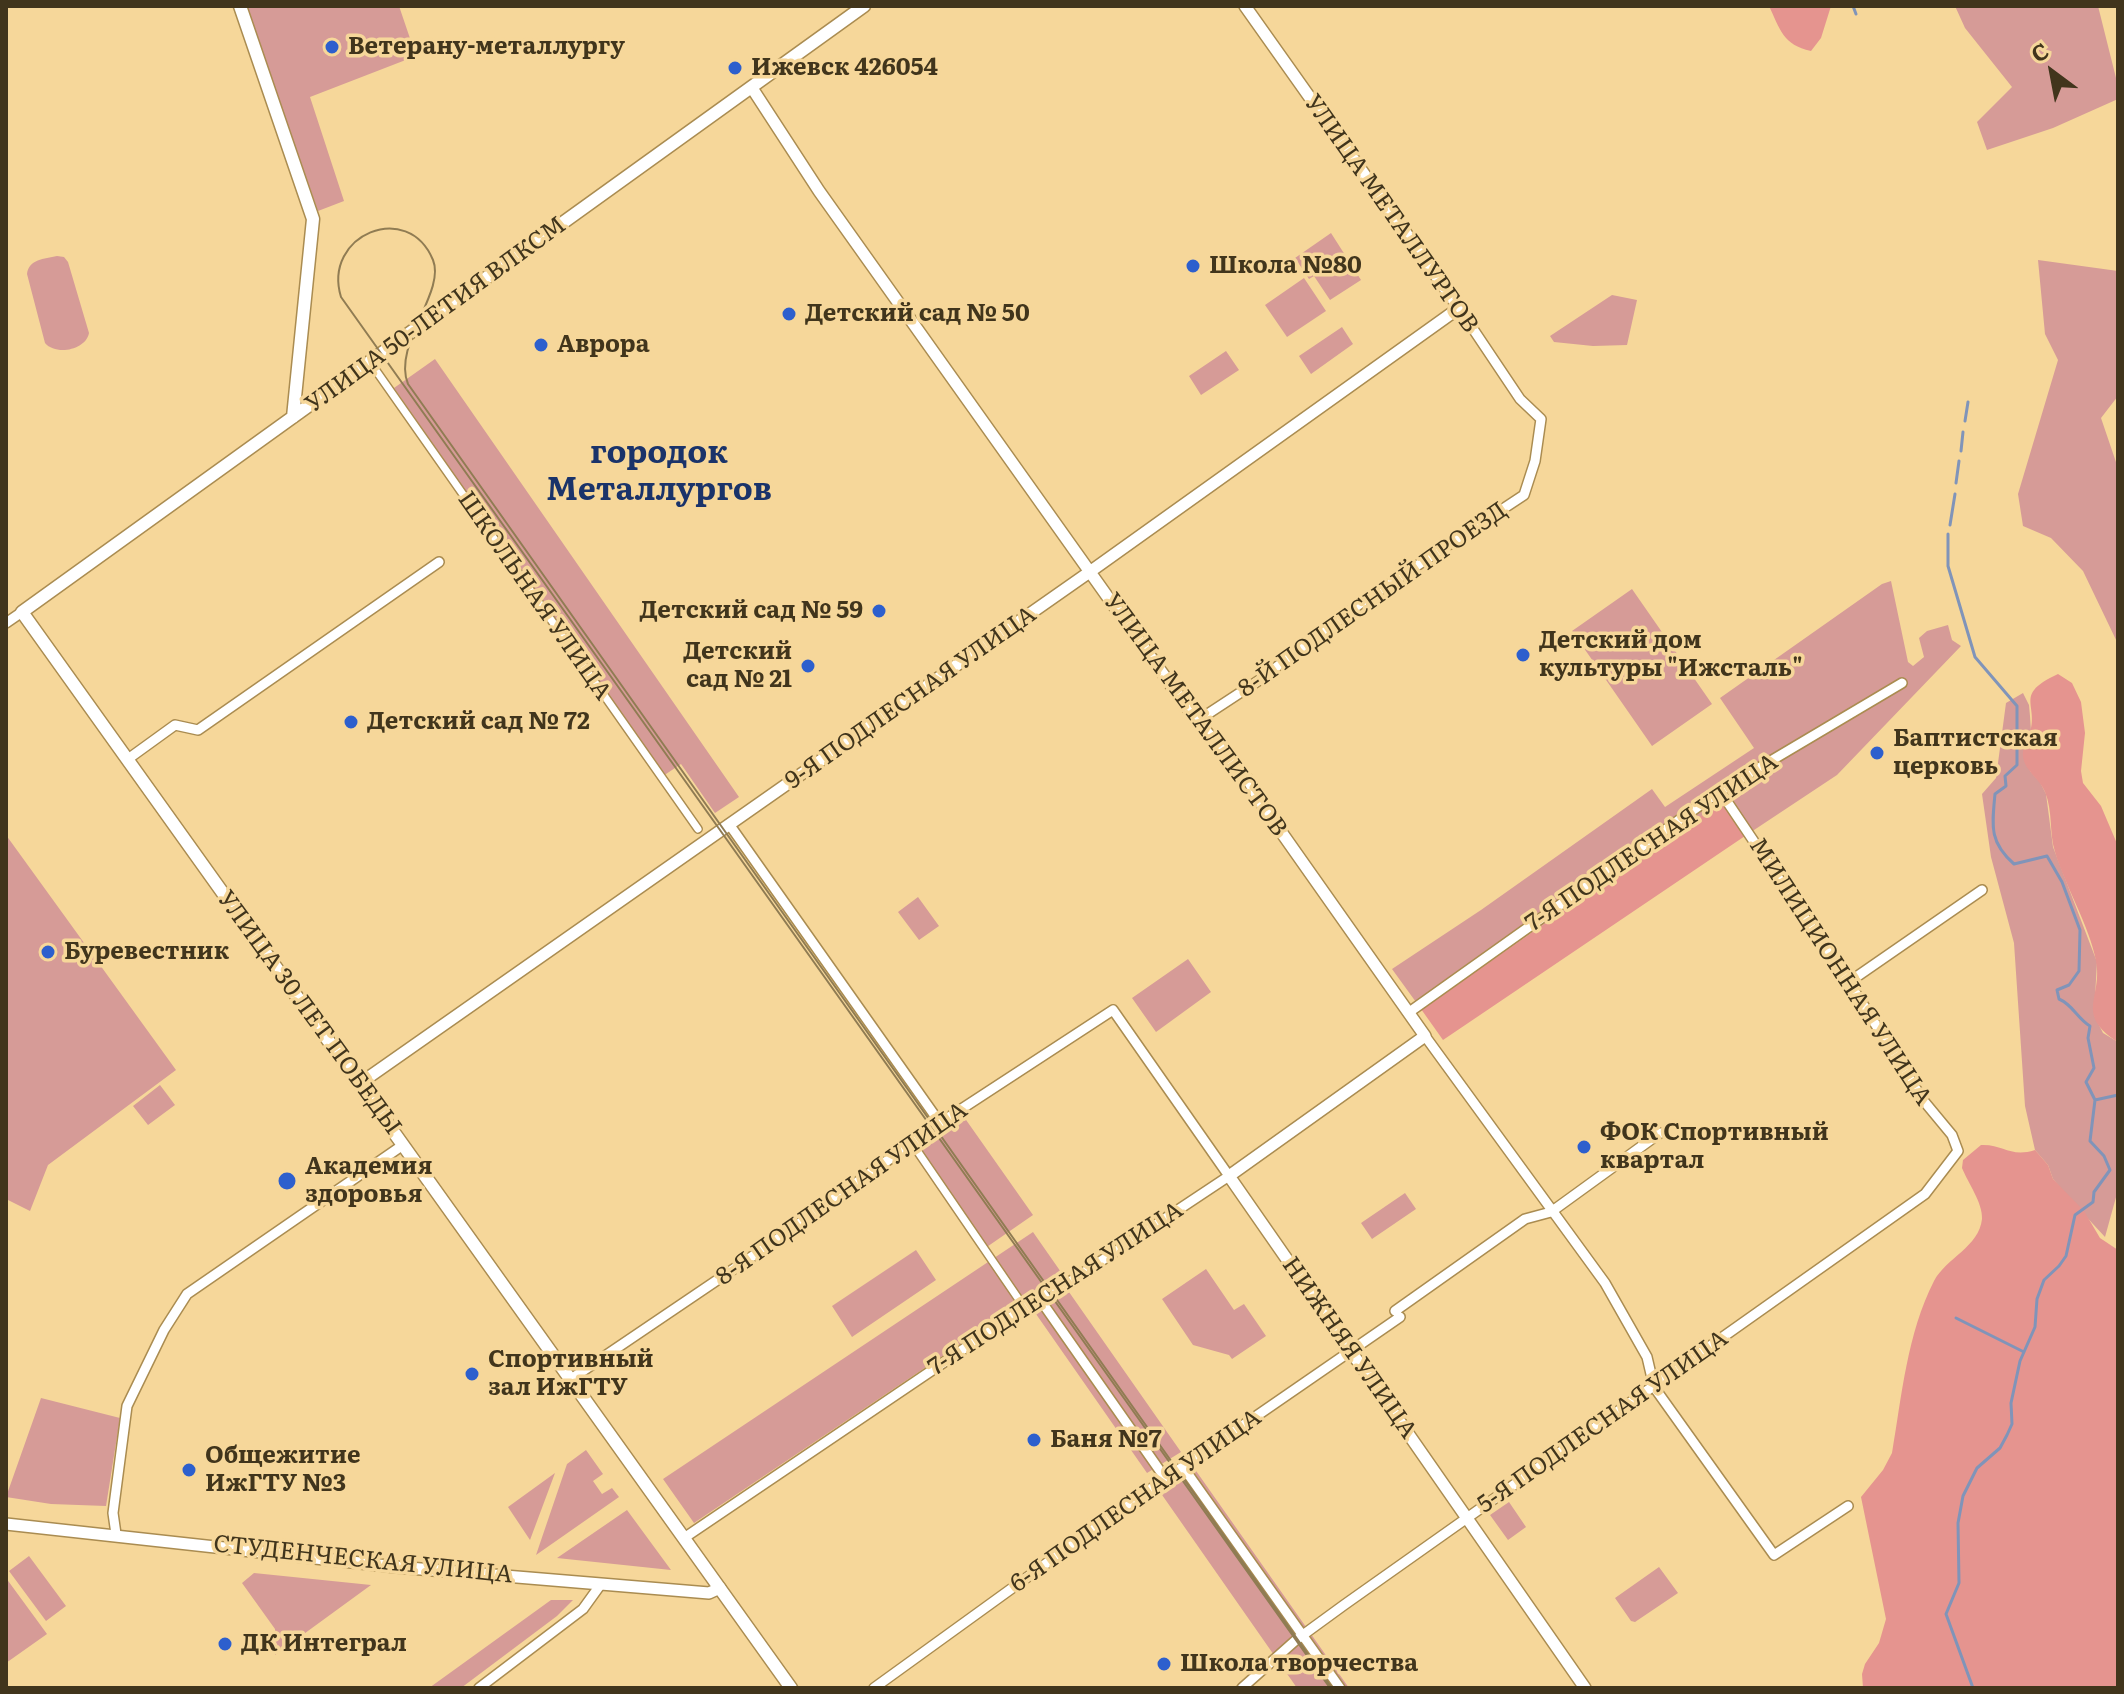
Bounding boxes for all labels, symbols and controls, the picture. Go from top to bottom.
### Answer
north arrow [2012,32,2092,112]
place label: Ветерану-металлургу [348,33,625,61]
text: С [2024,33,2054,69]
marker: Ветерану-металлургу [323,38,341,56]
place label: Ижевск 426054 [751,54,938,82]
marker: Ижевск 426054 [726,59,744,77]
street label: УЛИЦА МЕТАЛЛУРГОВ [1298,89,1484,339]
street label: УЛИЦА 50-ЛЕТИЯ ВЛКСМ [300,211,572,419]
place label: Школа №80 [1209,252,1362,280]
marker: Школа №80 [1184,257,1202,275]
place label: Детский сад № 50 [805,300,1030,328]
marker: Детский сад № 50 [780,305,798,323]
place label: Аврора [557,331,650,359]
marker: Аврора [532,336,550,354]
district label: городок Металлургов [546,435,772,510]
street label: ШКОЛЬНАЯ УЛИЦА [451,486,617,706]
street label: 8-Й ПОДЛЕСНЫЙ ПРОЕЗД [1233,496,1513,704]
street label: УЛИЦА МЕТАЛЛИСТОВ [1097,588,1293,842]
place label: Детский сад № 59 [640,597,863,625]
street label: 9-Я ПОДЛЕСНАЯ УЛИЦА [780,600,1042,796]
marker: Детский сад № 59 [870,602,888,620]
place label: Детский дом культуры "Ижсталь" [1539,627,1803,683]
place label: Детский сад № 21 [683,638,792,694]
marker: Детский дом культуры "Ижсталь" [1514,646,1532,664]
marker: Детский сад № 21 [799,657,817,675]
place label: Детский сад № 72 [367,708,590,736]
marker: Детский сад № 72 [342,713,360,731]
place label: Баптистская церковь [1893,725,2058,781]
marker: Баптистская церковь [1868,744,1886,762]
street label: 7-Я ПОДЛЕСНАЯ УЛИЦА [1521,748,1783,938]
street label: МИЛИЦИОННАЯ УЛИЦА [1743,833,1937,1111]
street label: УЛИЦА 30 ЛЕТ ПОБЕДЫ [211,885,407,1141]
place label: Буревестник [64,938,229,966]
marker: Буревестник [39,943,57,961]
street label: 8-Я ПОДЛЕСНАЯ УЛИЦА [711,1096,973,1292]
place label: ФОК Спортивный квартал [1600,1119,1829,1175]
marker: ФОК Спортивный квартал [1575,1138,1593,1156]
place label: Академия здоровья [305,1153,433,1209]
marker: Академия здоровья [276,1170,298,1192]
street label: 7-Я ПОДЛЕСНАЯ УЛИЦА [923,1196,1189,1382]
street label: НИЖНЯЯ УЛИЦА [1276,1252,1422,1444]
street label: 5-Я ПОДЛЕСНАЯ УЛИЦА [1472,1324,1734,1520]
place label: Спортивный зал ИжГТУ [488,1346,654,1402]
marker: Спортивный зал ИжГТУ [463,1365,481,1383]
street label: 6-Я ПОДЛЕСНАЯ УЛИЦА [1005,1403,1267,1599]
place label: Баня №7 [1050,1426,1162,1454]
marker: Баня №7 [1025,1431,1043,1449]
place label: Общежитие ИжГТУ №3 [205,1442,361,1498]
marker: Общежитие ИжГТУ №3 [180,1461,198,1479]
street label: СТУДЕНЧЕСКАЯ УЛИЦА [212,1530,514,1590]
place label: ДК Интеграл [241,1630,407,1658]
marker: ДК Интеграл [216,1635,234,1653]
place label: Школа творчества [1180,1650,1418,1678]
marker: Школа творчества [1155,1655,1173,1673]

